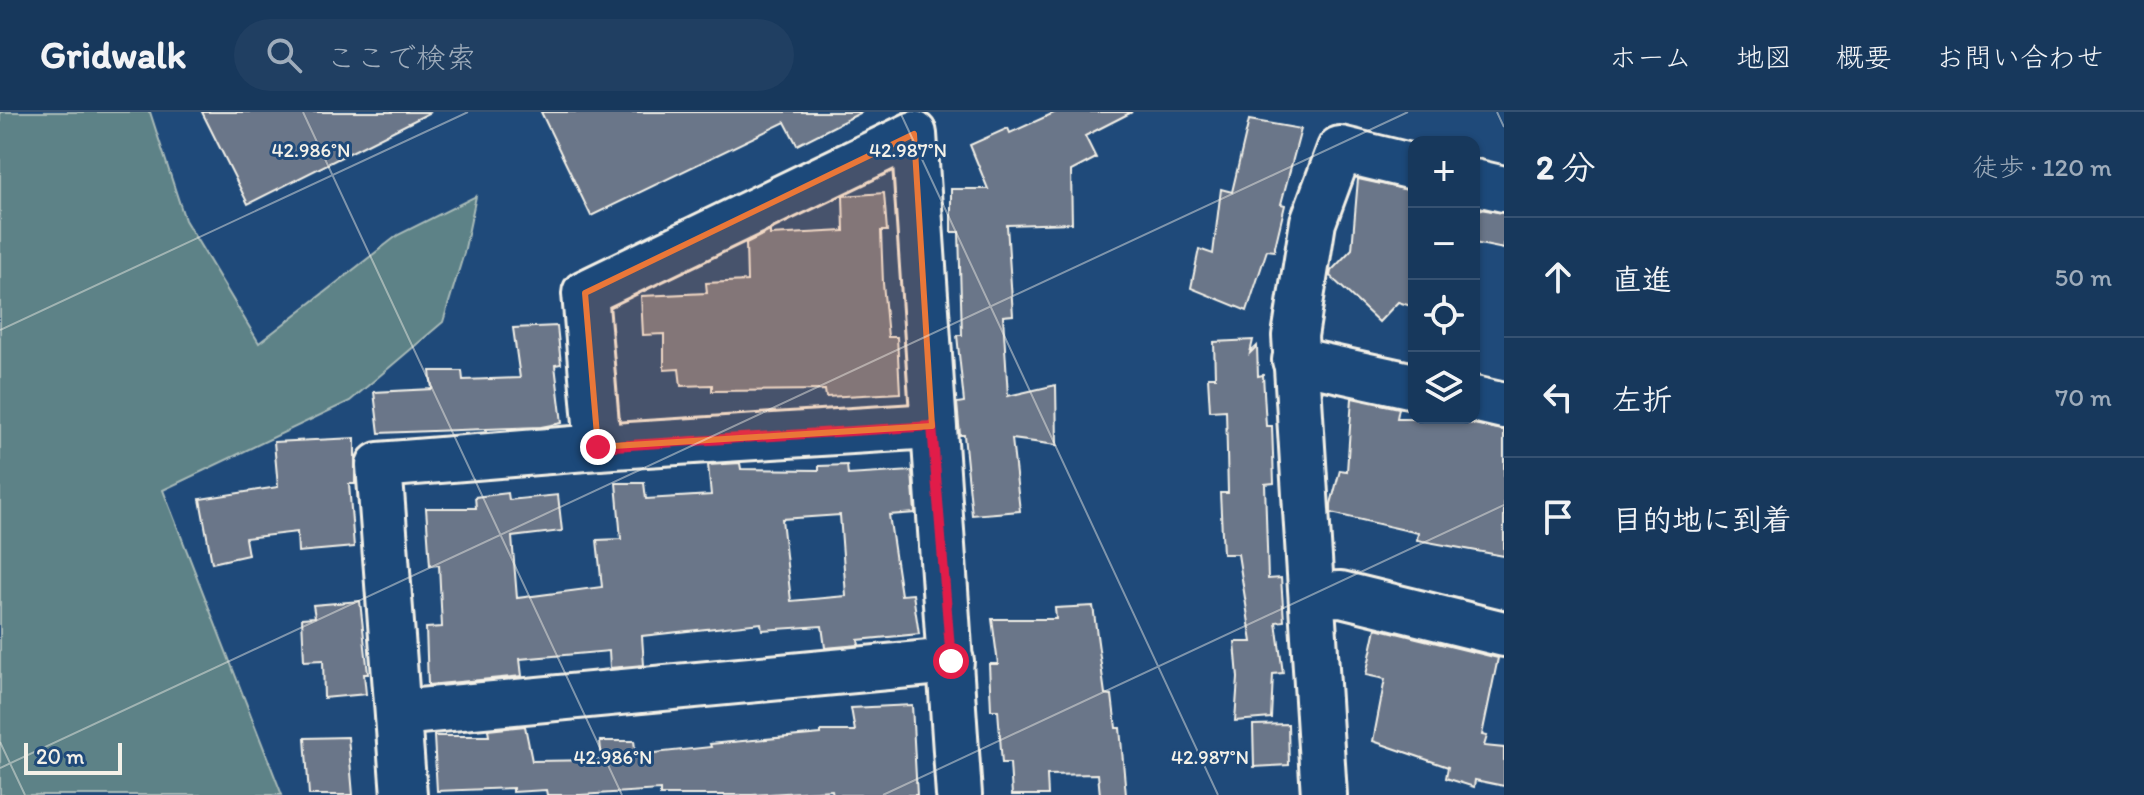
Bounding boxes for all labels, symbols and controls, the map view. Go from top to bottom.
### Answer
search box [234,19,794,91]
text: Gridwalk [40,32,186,78]
icon: search [262,33,306,77]
text: ここで検索 [326,39,476,76]
text: ホーム [1609,40,1692,74]
text: 地図 [1736,40,1792,74]
text: 概要 [1836,40,1892,74]
text: お問い合わせ [1936,40,2104,74]
map controls [1408,136,1480,424]
button: + [1408,136,1480,208]
text: 42.986°N [272,138,350,162]
text: 42.987°N [869,138,947,162]
text: 2 分 [1536,147,1596,188]
text: 徒歩 · 120 m [1973,151,2112,183]
button: − [1408,208,1480,280]
icon: ahead [1536,255,1580,299]
text: 直進 [1612,261,1672,298]
text: 50 m [2055,261,2112,293]
button: locate [1408,280,1480,352]
button: layers [1408,352,1480,424]
icon: left [1536,375,1580,419]
text: 左折 [1612,381,1672,418]
text: 70 m [2055,381,2112,413]
route end [580,429,616,465]
icon: arrive [1536,495,1580,539]
text: 目的地に到着 [1612,501,1792,538]
route start [933,643,969,679]
scale bar [24,739,122,775]
text: 20 m [36,743,85,770]
text: 42.986°N [574,745,652,769]
text: 42.987°N [1171,745,1249,769]

